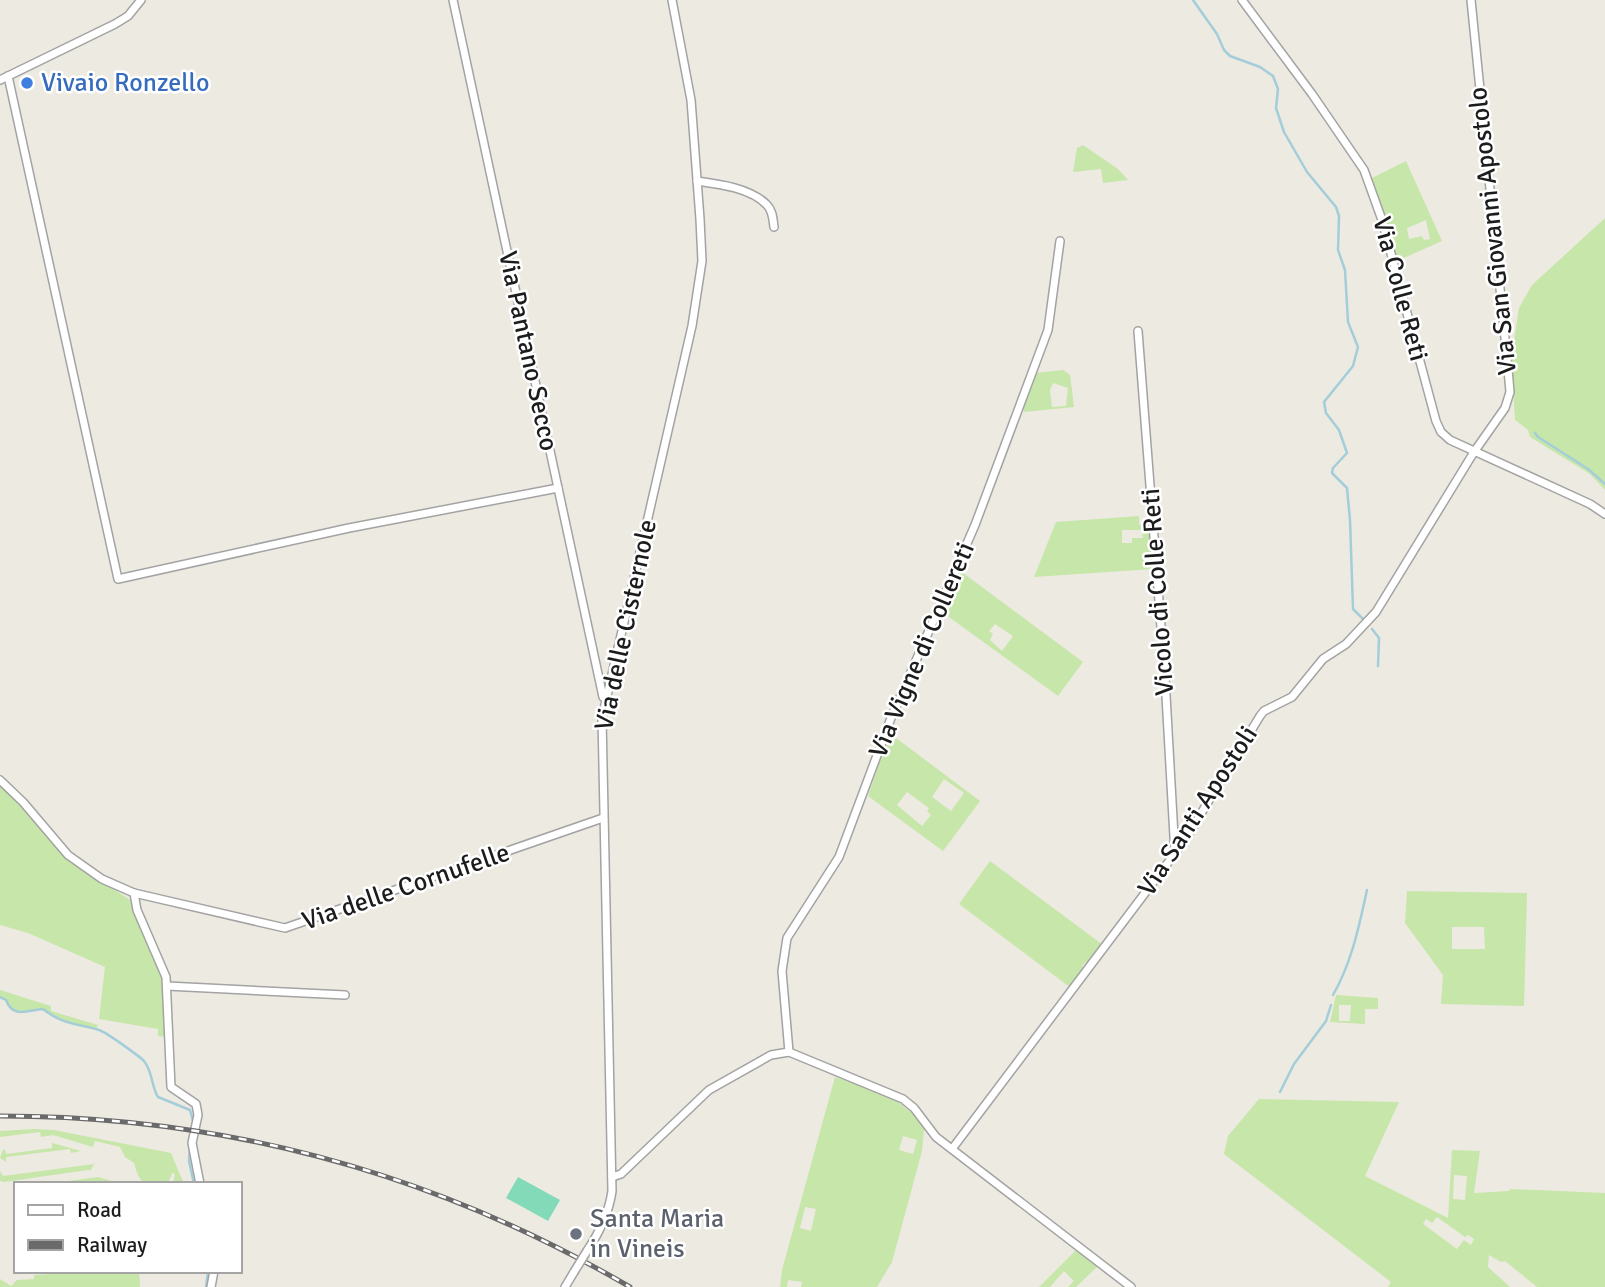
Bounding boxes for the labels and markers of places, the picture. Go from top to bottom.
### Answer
place label: Vivaio Ronzello [41,67,210,99]
marker: Vivaio Ronzello [19,75,35,91]
place label: Santa Maria in Vineis [590,1203,724,1265]
marker: Santa Maria in Vineis [568,1226,584,1242]

